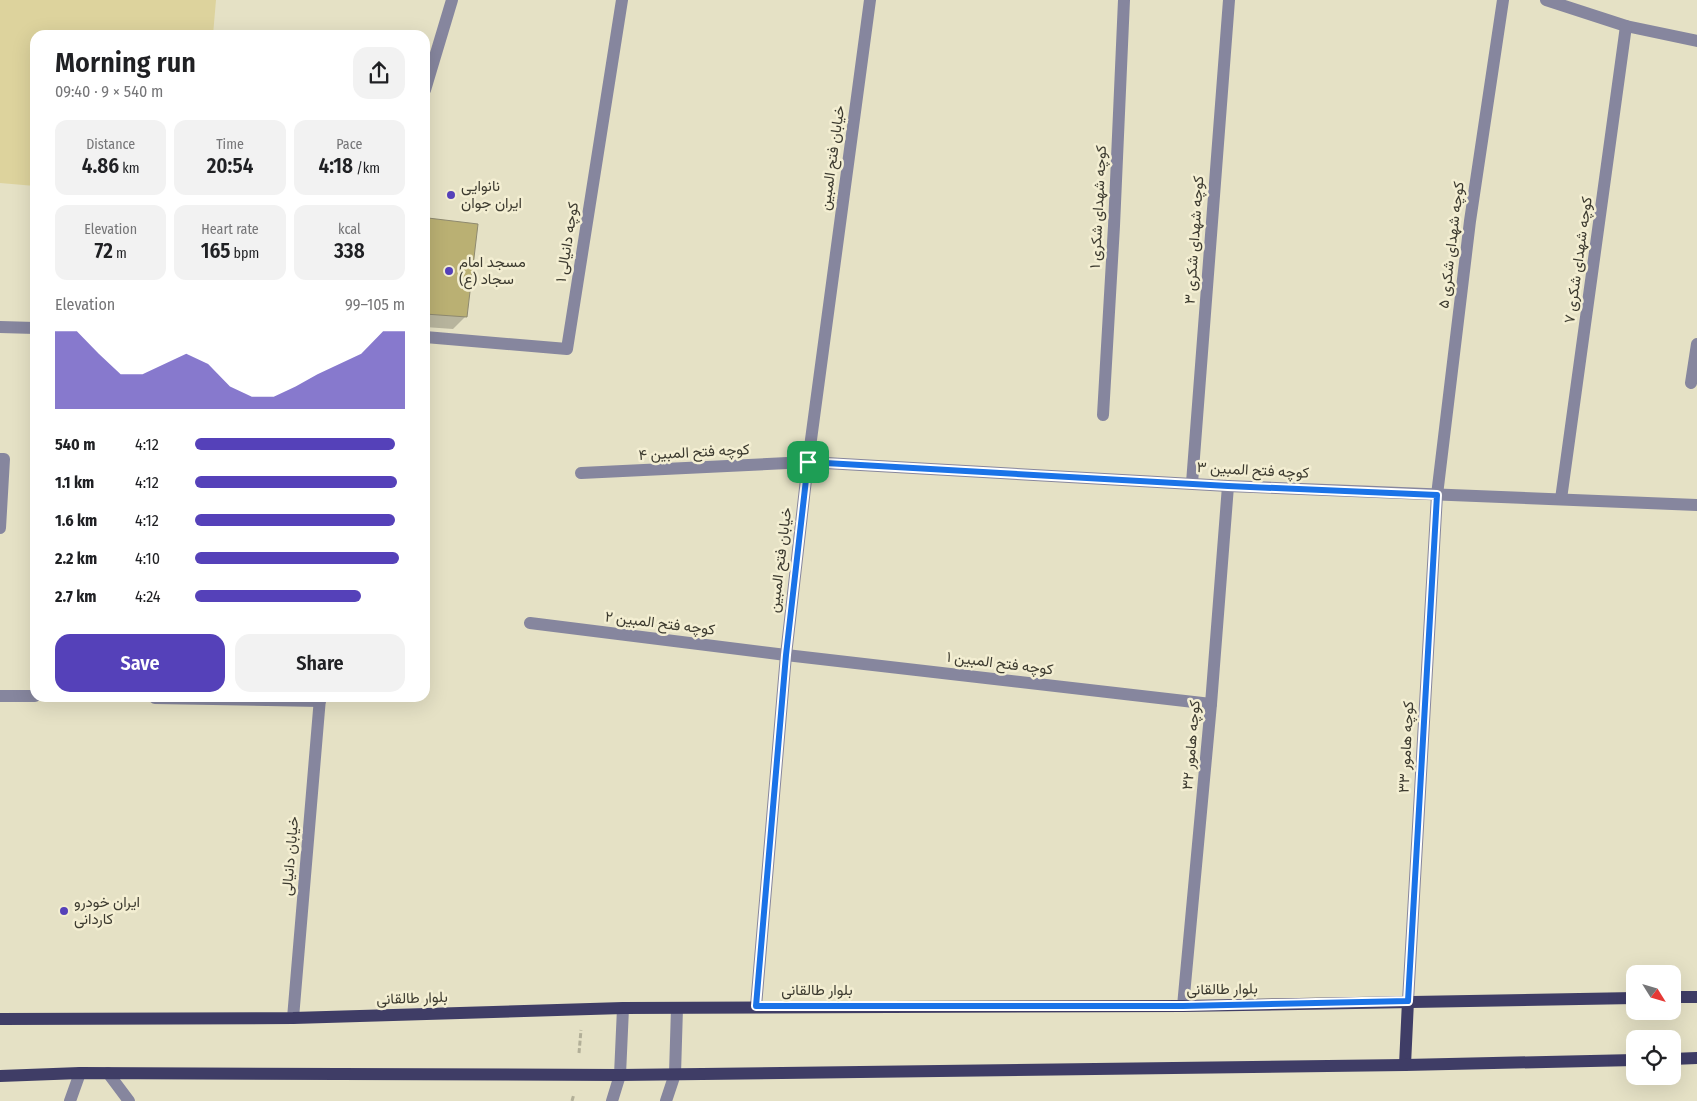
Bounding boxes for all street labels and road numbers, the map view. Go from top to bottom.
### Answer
street label: خیابان فتح المبین [816,104,850,212]
street label: کوچه شهدای شکری ۱ [1086,145,1111,269]
street label: کوچه شهدای شکری ۳ [1181,175,1208,305]
street label: کوچه شهدای شکری ۵ [1434,180,1469,310]
street label: کوچه شهدای شکری ۷ [1560,195,1597,325]
street label: کوچه دانیالی ۱ [552,200,583,284]
street label: کوچه فتح المبین ۴ [638,440,750,466]
street label: کوچه فتح المبین ۳ [1196,458,1310,484]
street label: خیابان فتح المبین [765,506,797,614]
street label: کوچه فتح المبین ۲ [604,607,716,641]
street label: کوچه فتح المبین ۱ [946,648,1055,680]
street label: کوچه هامور ۳۲ [1178,699,1205,791]
street label: کوچه هامور ۳۳ [1395,700,1418,794]
street label: خیابان دانیالی [278,815,303,897]
street label: بلوار طالقانی [1186,979,1258,1000]
street label: بلوار طالقانی [781,981,853,1000]
street label: بلوار طالقانی [376,988,448,1009]

